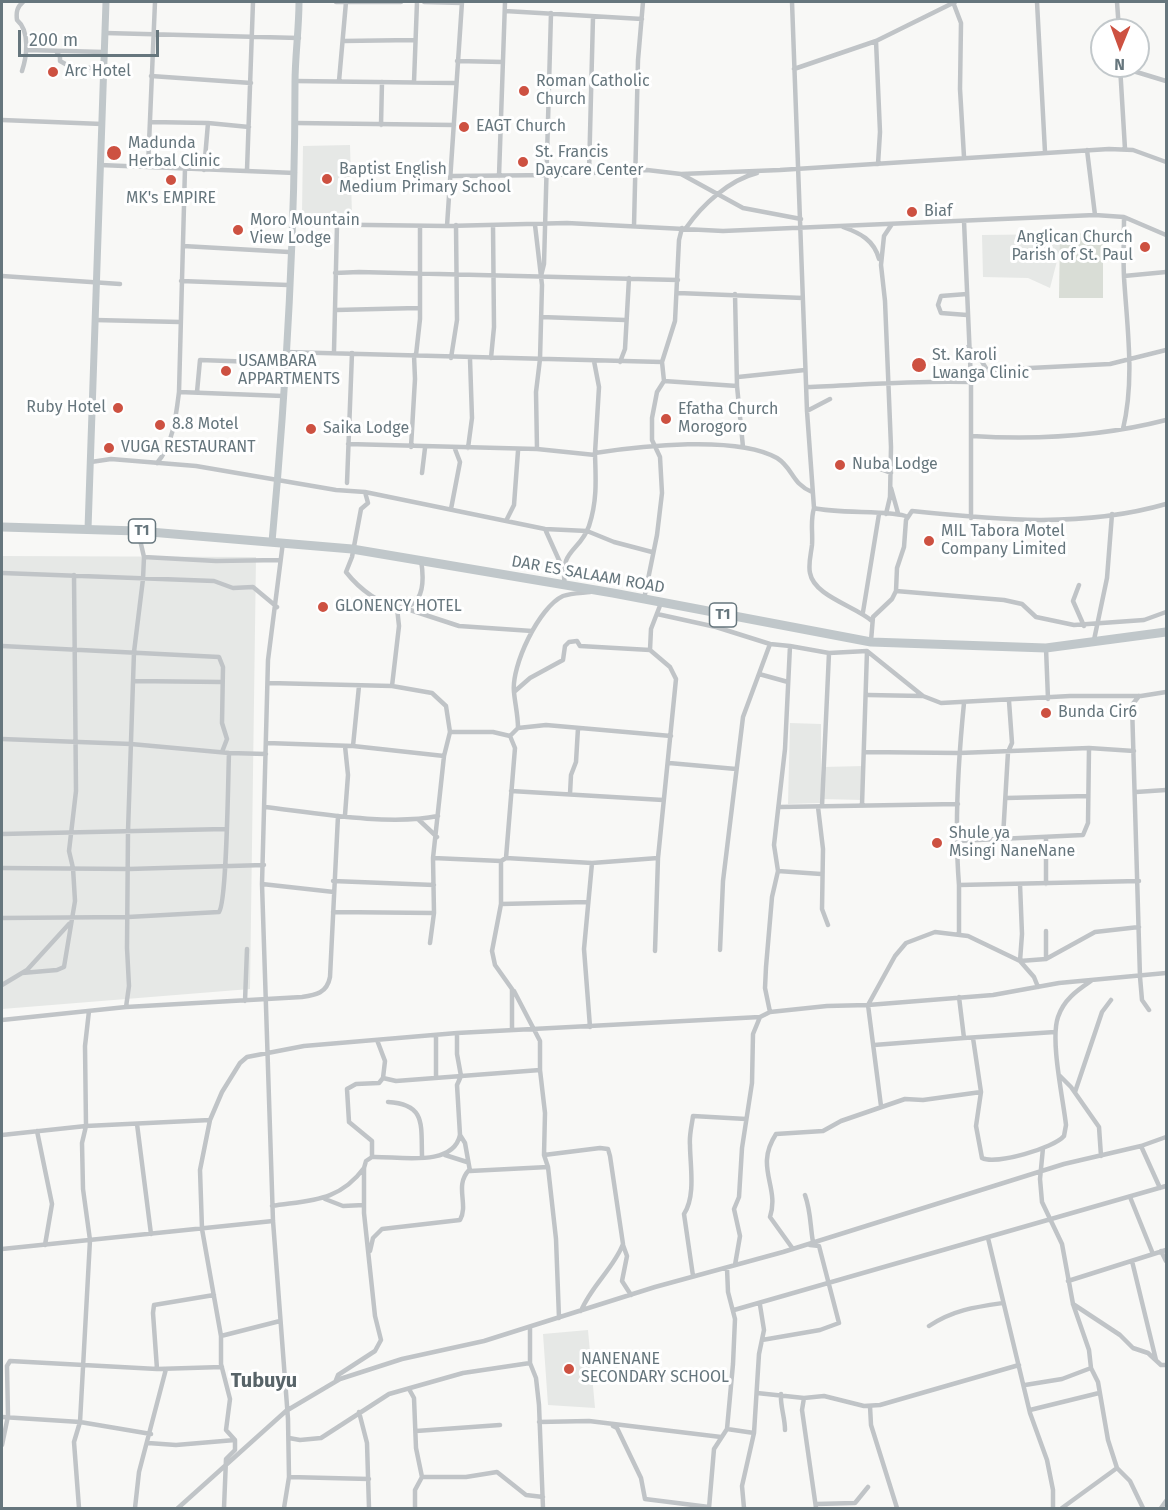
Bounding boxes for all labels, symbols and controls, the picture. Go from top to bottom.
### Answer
scale bar [21,18,162,56]
north arrow [1090,18,1150,78]
text: 200 m [29,29,78,51]
text: N [1114,55,1125,74]
place label: Arc Hotel [65,62,131,82]
marker: Arc Hotel [46,65,60,79]
place label: Roman Catholic Church [536,72,650,110]
marker: Roman Catholic Church [517,84,531,98]
place label: EAGT Church [476,117,566,137]
marker: EAGT Church [457,120,471,134]
place label: Madunda Herbal Clinic [128,134,220,172]
place label: St. Francis Daycare Center [535,143,643,181]
marker: Madunda Herbal Clinic [105,144,123,162]
marker: St. Francis Daycare Center [516,155,530,169]
place label: Baptist English Medium Primary School [339,160,511,198]
marker: Baptist English Medium Primary School [320,172,334,186]
marker: MK's EMPIRE [164,173,178,187]
place label: MK's EMPIRE [126,189,216,209]
place label: Biaf [924,202,952,222]
marker: Biaf [905,205,919,219]
place label: Moro Mountain View Lodge [250,211,360,249]
marker: Moro Mountain View Lodge [231,223,245,237]
place label: Anglican Church Parish of St. Paul [1011,228,1133,266]
marker: Anglican Church Parish of St. Paul [1138,240,1152,254]
place label: St. Karoli Lwanga Clinic [932,346,1029,384]
place label: USAMBARA APPARTMENTS [238,352,340,390]
marker: St. Karoli Lwanga Clinic [910,356,928,374]
marker: USAMBARA APPARTMENTS [219,364,233,378]
place label: Ruby Hotel [26,398,106,418]
place label: Efatha Church Morogoro [678,400,778,438]
marker: Ruby Hotel [111,401,125,415]
marker: Efatha Church Morogoro [659,412,673,426]
place label: 8.8 Motel [172,415,238,435]
marker: 8.8 Motel [153,418,167,432]
place label: Saika Lodge [323,419,409,439]
marker: Saika Lodge [304,422,318,436]
place label: VUGA RESTAURANT [121,438,256,458]
marker: VUGA RESTAURANT [102,441,116,455]
place label: Nuba Lodge [852,455,938,475]
marker: Nuba Lodge [833,458,847,472]
road number: T1 [128,519,156,543]
place label: MIL Tabora Motel Company Limited [941,522,1067,560]
marker: MIL Tabora Motel Company Limited [922,534,936,548]
street label: DAR ES SALAAM ROAD [510,552,666,598]
place label: GLONENCY HOTEL [335,597,462,617]
marker: GLONENCY HOTEL [316,600,330,614]
road number: T1 [710,603,736,627]
place label: Bunda Cir6 [1058,703,1137,723]
marker: Bunda Cir6 [1039,706,1053,720]
place label: Shule ya Msingi NaneNane [949,824,1075,862]
marker: Shule ya Msingi NaneNane [930,836,944,850]
place label: NANENANE SECONDARY SCHOOL [581,1350,729,1388]
marker: NANENANE SECONDARY SCHOOL [562,1362,576,1376]
district label: Tubuyu [231,1369,297,1393]

